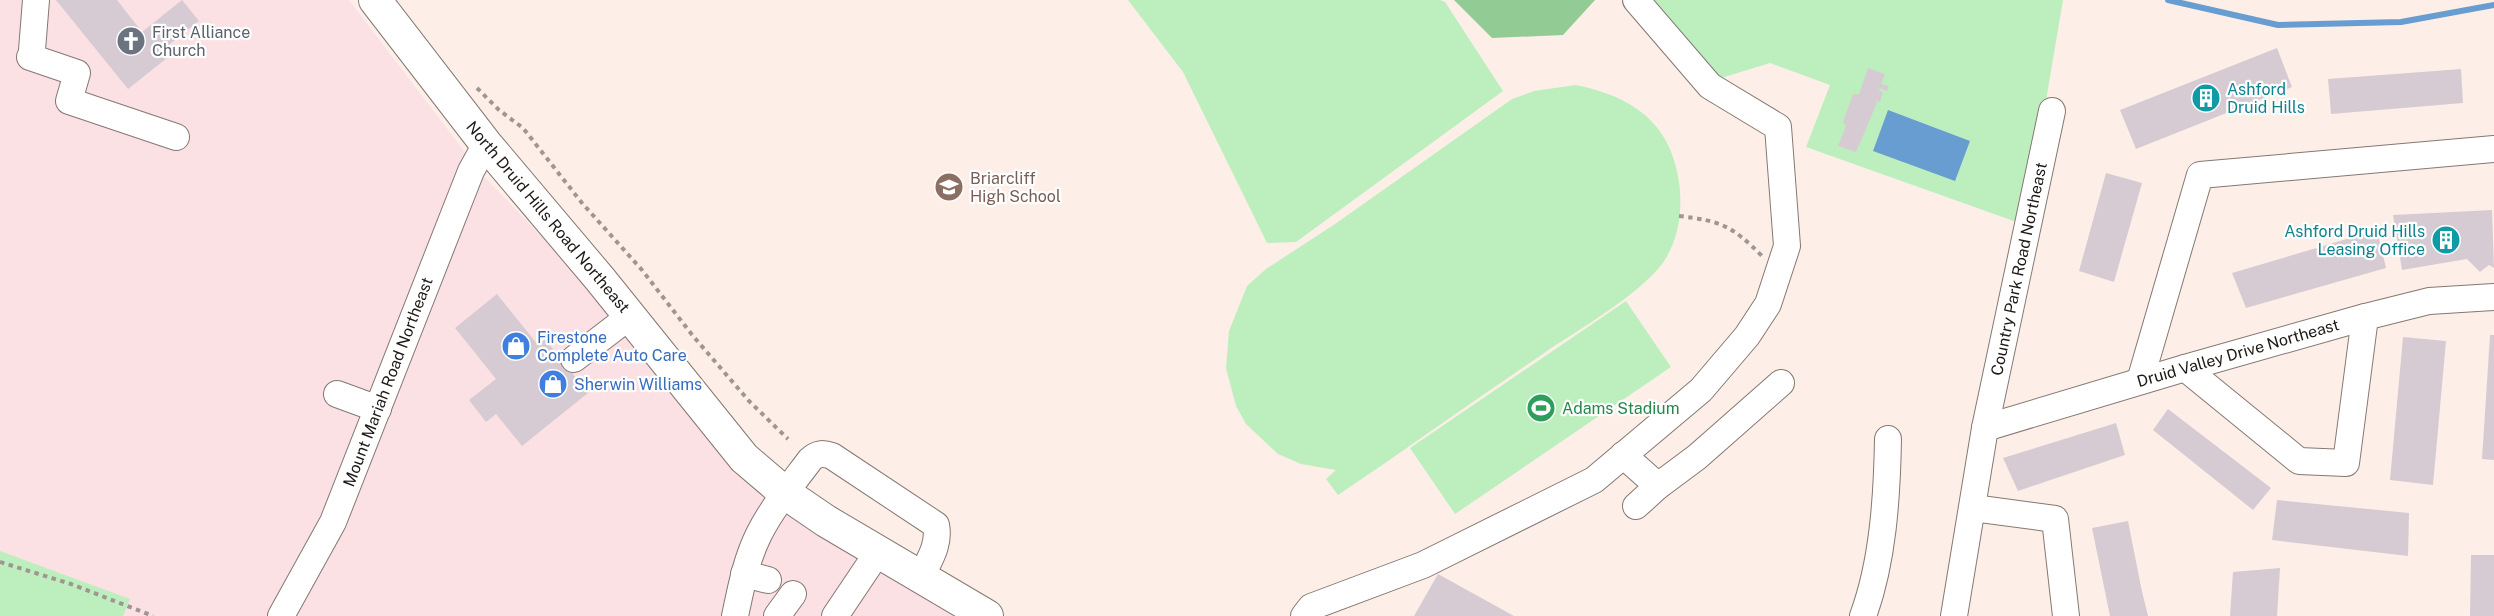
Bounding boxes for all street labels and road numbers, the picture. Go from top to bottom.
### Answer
street label: North Druid Hills Road Northeast [462,117,634,317]
street label: Country Park Road Northeast [1987,161,2051,377]
street label: Mount Mariah Road Northeast [339,275,437,489]
street label: Druid Valley Drive Northeast [2135,315,2341,391]

